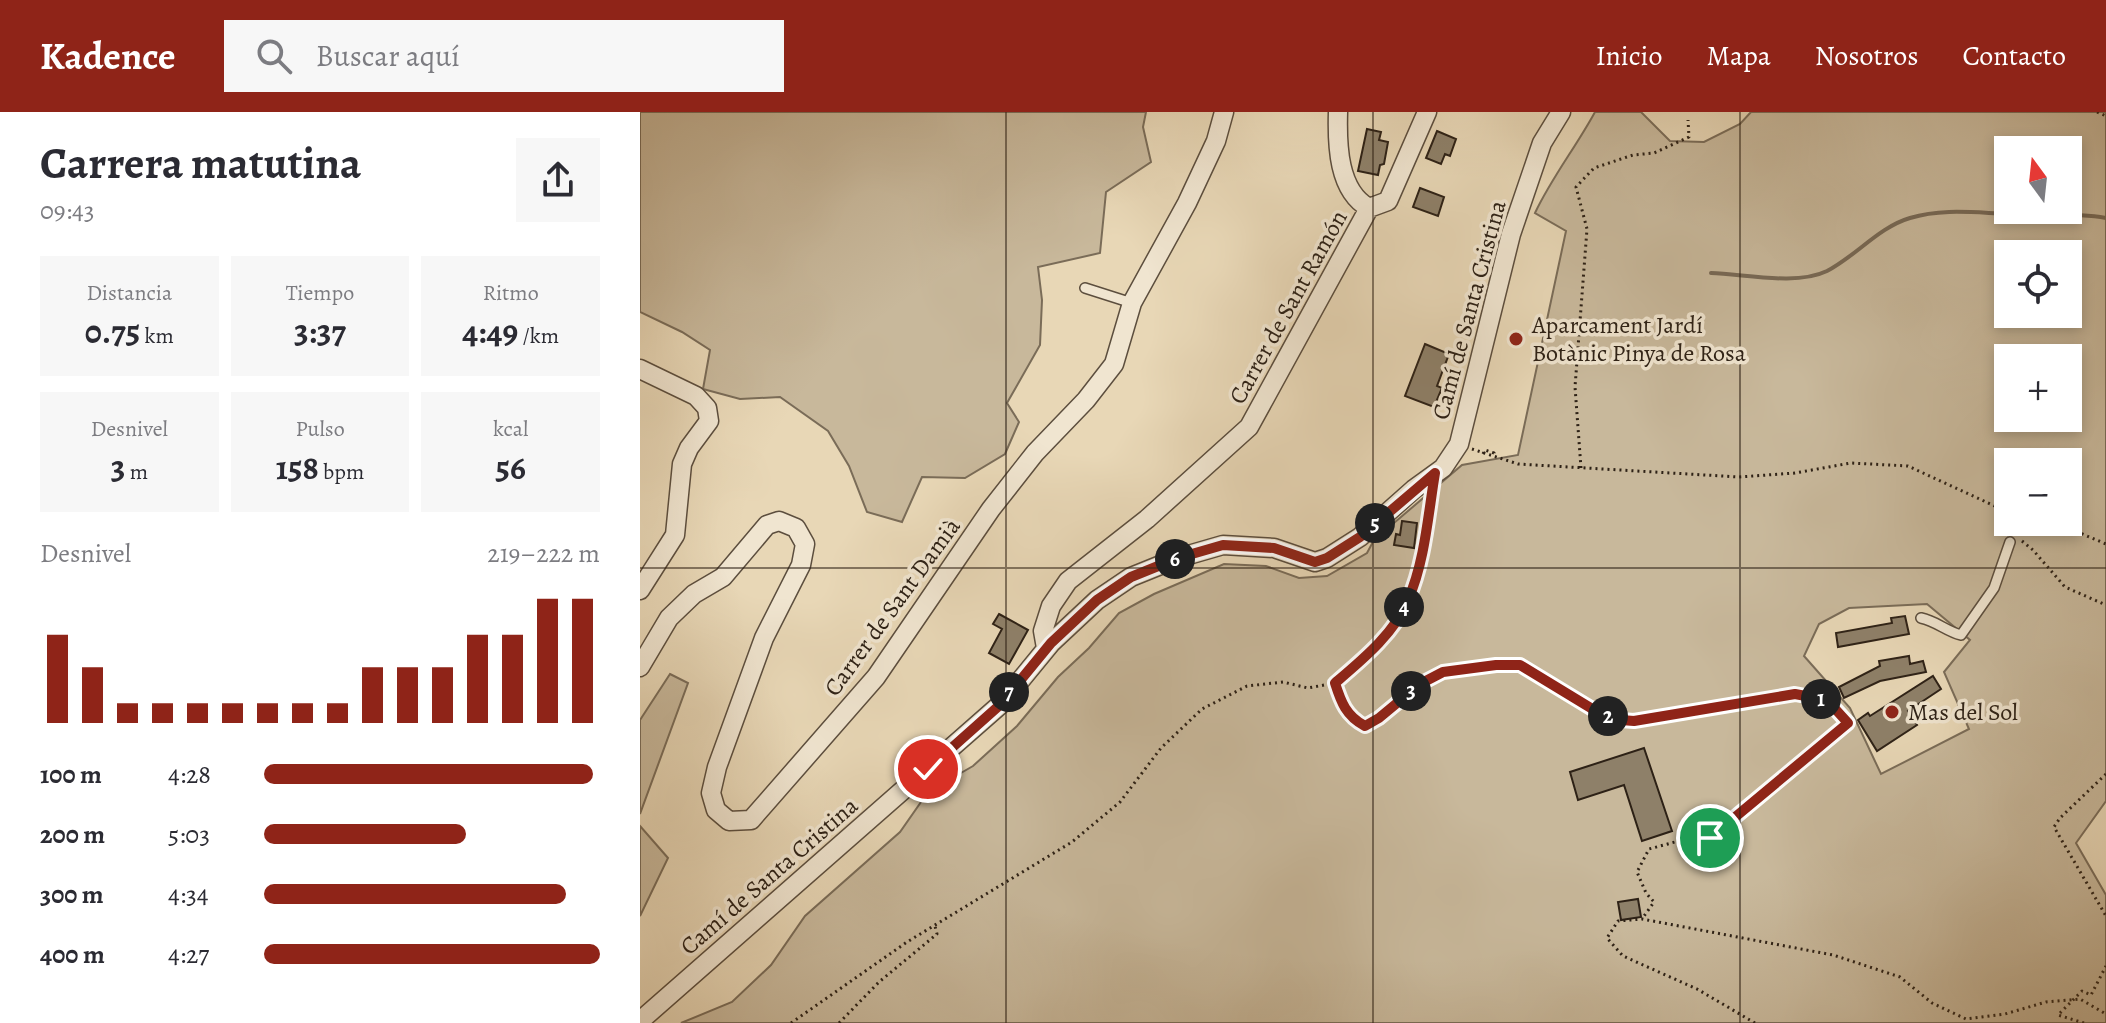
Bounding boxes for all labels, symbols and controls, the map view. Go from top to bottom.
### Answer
search box [224,20,784,92]
text: Kadence [40,30,176,82]
icon: search [252,34,296,78]
text: Buscar aquí [316,36,460,76]
text: Inicio [1596,37,1662,75]
text: Mapa [1706,37,1771,75]
text: Nosotros [1815,37,1918,75]
text: Contacto [1962,37,2066,75]
text: Carrera matutina [40,133,361,193]
north arrow [1994,136,2082,224]
map controls [1994,136,2082,536]
button: share [516,138,600,222]
text: 09:43 [40,193,94,228]
street label: Camí de Santa Cristina [1424,196,1514,423]
street label: Carrer de Sant Ramón [1221,204,1355,410]
button: locate [1994,240,2082,328]
text: Distancia [86,278,172,308]
text: Tiempo [286,278,354,308]
text: Ritmo [483,278,539,308]
text: 0.75 [85,308,140,355]
text: 3:37 [294,308,346,355]
text: 4:49 [462,308,518,355]
place label: Aparcament Jardí Botànic Pinya de Rosa [1531,309,1747,369]
text: km [140,321,174,351]
text: /km [518,321,559,351]
marker: Aparcament Jardí Botànic Pinya de Rosa [1507,330,1525,348]
button: + [1994,344,2082,432]
text: Desnivel [91,414,168,444]
text: Pulso [295,414,345,444]
text: kcal [493,414,528,444]
text: 3 [111,444,125,491]
text: 158 [276,444,319,491]
text: 56 [495,444,526,491]
button: − [1994,448,2082,536]
text: m [125,457,148,487]
text: bpm [319,457,364,487]
pin: 5 [1355,503,1395,543]
text: 5 [1370,508,1380,538]
street label: Carrer de Sant Damià [817,511,968,702]
text: Desnivel [40,536,131,571]
text: 219–222 m [487,536,600,571]
pin: 6 [1155,539,1195,579]
text: 6 [1170,544,1180,574]
pin: 4 [1384,587,1424,627]
text: 4 [1399,592,1409,622]
pin: 3 [1391,671,1431,711]
pin: 7 [989,672,1029,712]
text: 3 [1406,676,1416,706]
text: 7 [1004,677,1014,707]
pin: 1 [1801,679,1841,719]
text: 1 [1817,684,1825,714]
pin: 2 [1588,696,1628,736]
place label: Mas del Sol [1908,696,2018,728]
text: 2 [1603,701,1613,731]
marker: Mas del Sol [1883,703,1901,721]
pin [894,735,962,803]
icon: check [906,747,950,791]
text: 100 m [40,757,102,792]
text: 4:28 [168,757,211,792]
street label: Camí de Santa Cristina [673,789,865,962]
pin [1676,804,1744,872]
icon: arrive [1688,816,1732,860]
text: 200 m [40,817,105,852]
text: 5:03 [168,817,210,852]
text: 300 m [40,877,104,912]
text: 4:34 [168,877,209,912]
text: 400 m [40,937,105,972]
text: 4:27 [168,937,209,972]

